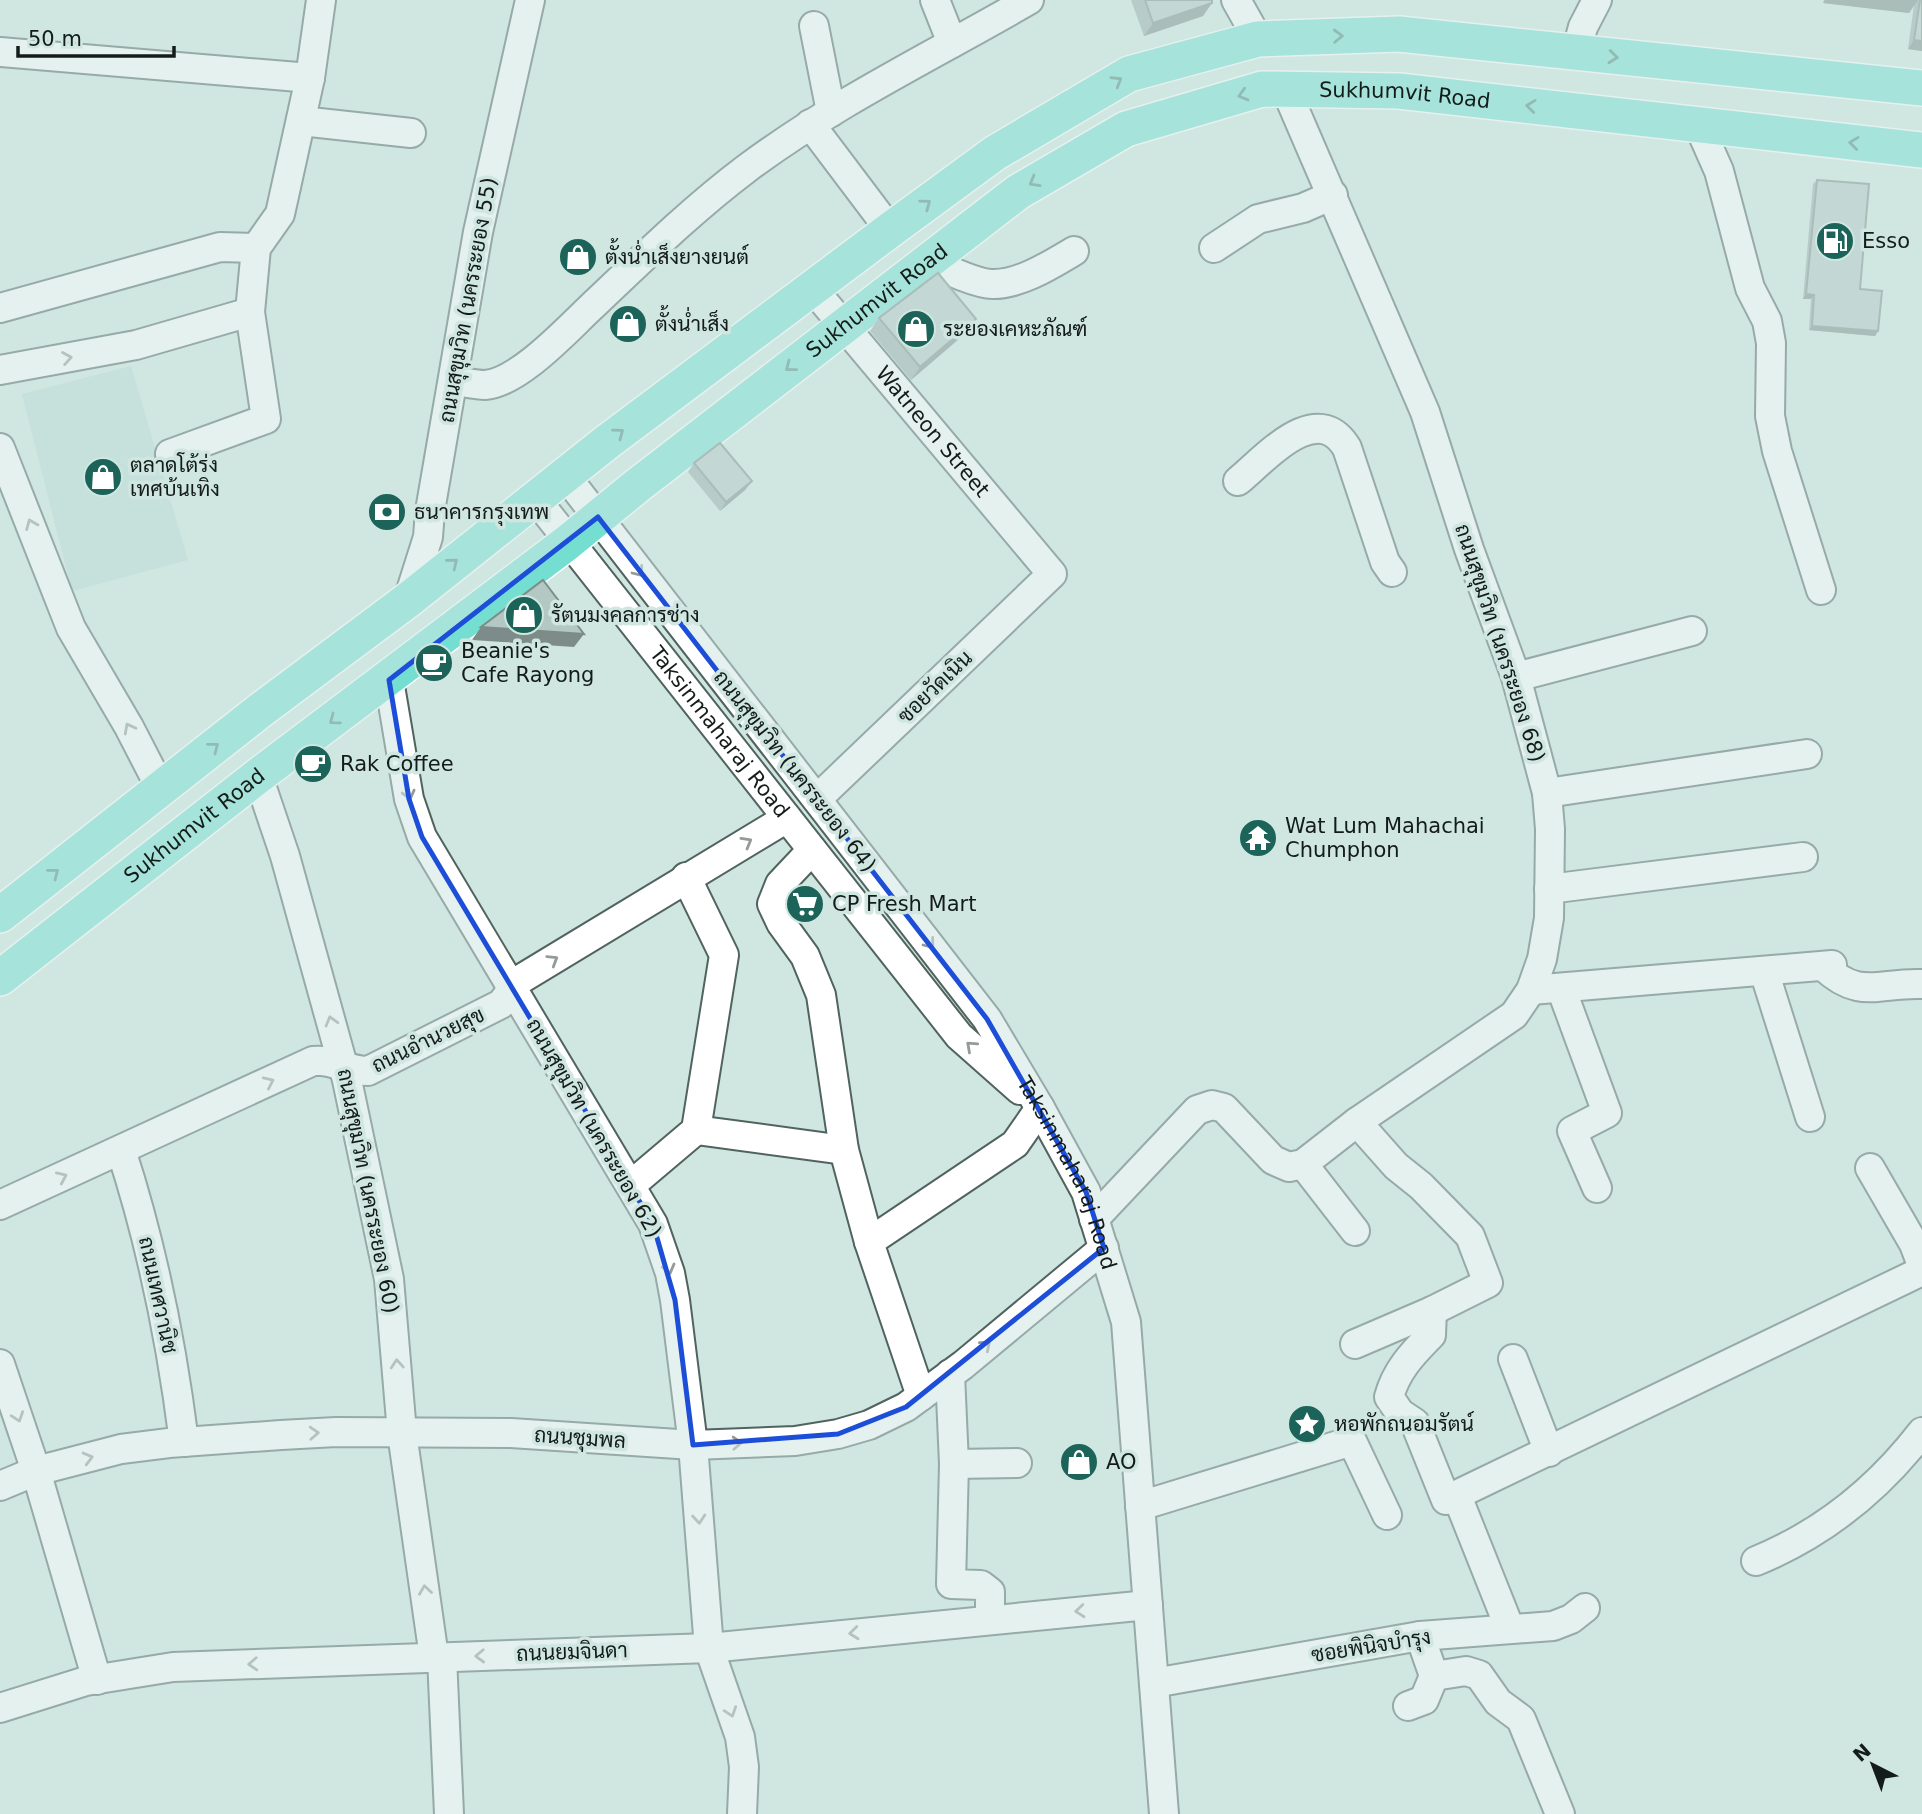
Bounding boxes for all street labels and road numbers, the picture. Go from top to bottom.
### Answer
street label: Sukhumvit Road [1319,78,1492,113]
street label: ถนนสุขุมวิท (นครระยอง 55) [435,175,503,425]
street label: Sukhumvit Road [802,239,952,363]
street label: Watneon Street [871,361,994,502]
street label: ถนนสุขุมวิท (นครระยอง 68) [1448,521,1550,766]
street label: Taksinmaharaj Road [644,641,794,822]
street label: ซอยวัดเนิน [893,646,977,728]
street label: ถนนสุขุมวิท (นครระยอง 64) [707,666,881,878]
street label: Sukhumvit Road [119,763,270,888]
street label: ถนนอำนวยสุข [368,1002,489,1079]
street label: ถนนสุขุมวิท (นครระยอง 62) [520,1014,667,1243]
street label: ถนนสุขุมวิท (นครระยอง 60) [331,1067,404,1316]
street label: Taksinmaharaj Road [1012,1071,1121,1273]
street label: ถนนเทศวานิช [134,1234,182,1356]
street label: ถนนชุมพล [533,1423,627,1455]
street label: ซอยพินิจบำรุง [1309,1625,1433,1669]
street label: ถนนยมจินดา [516,1638,628,1666]

